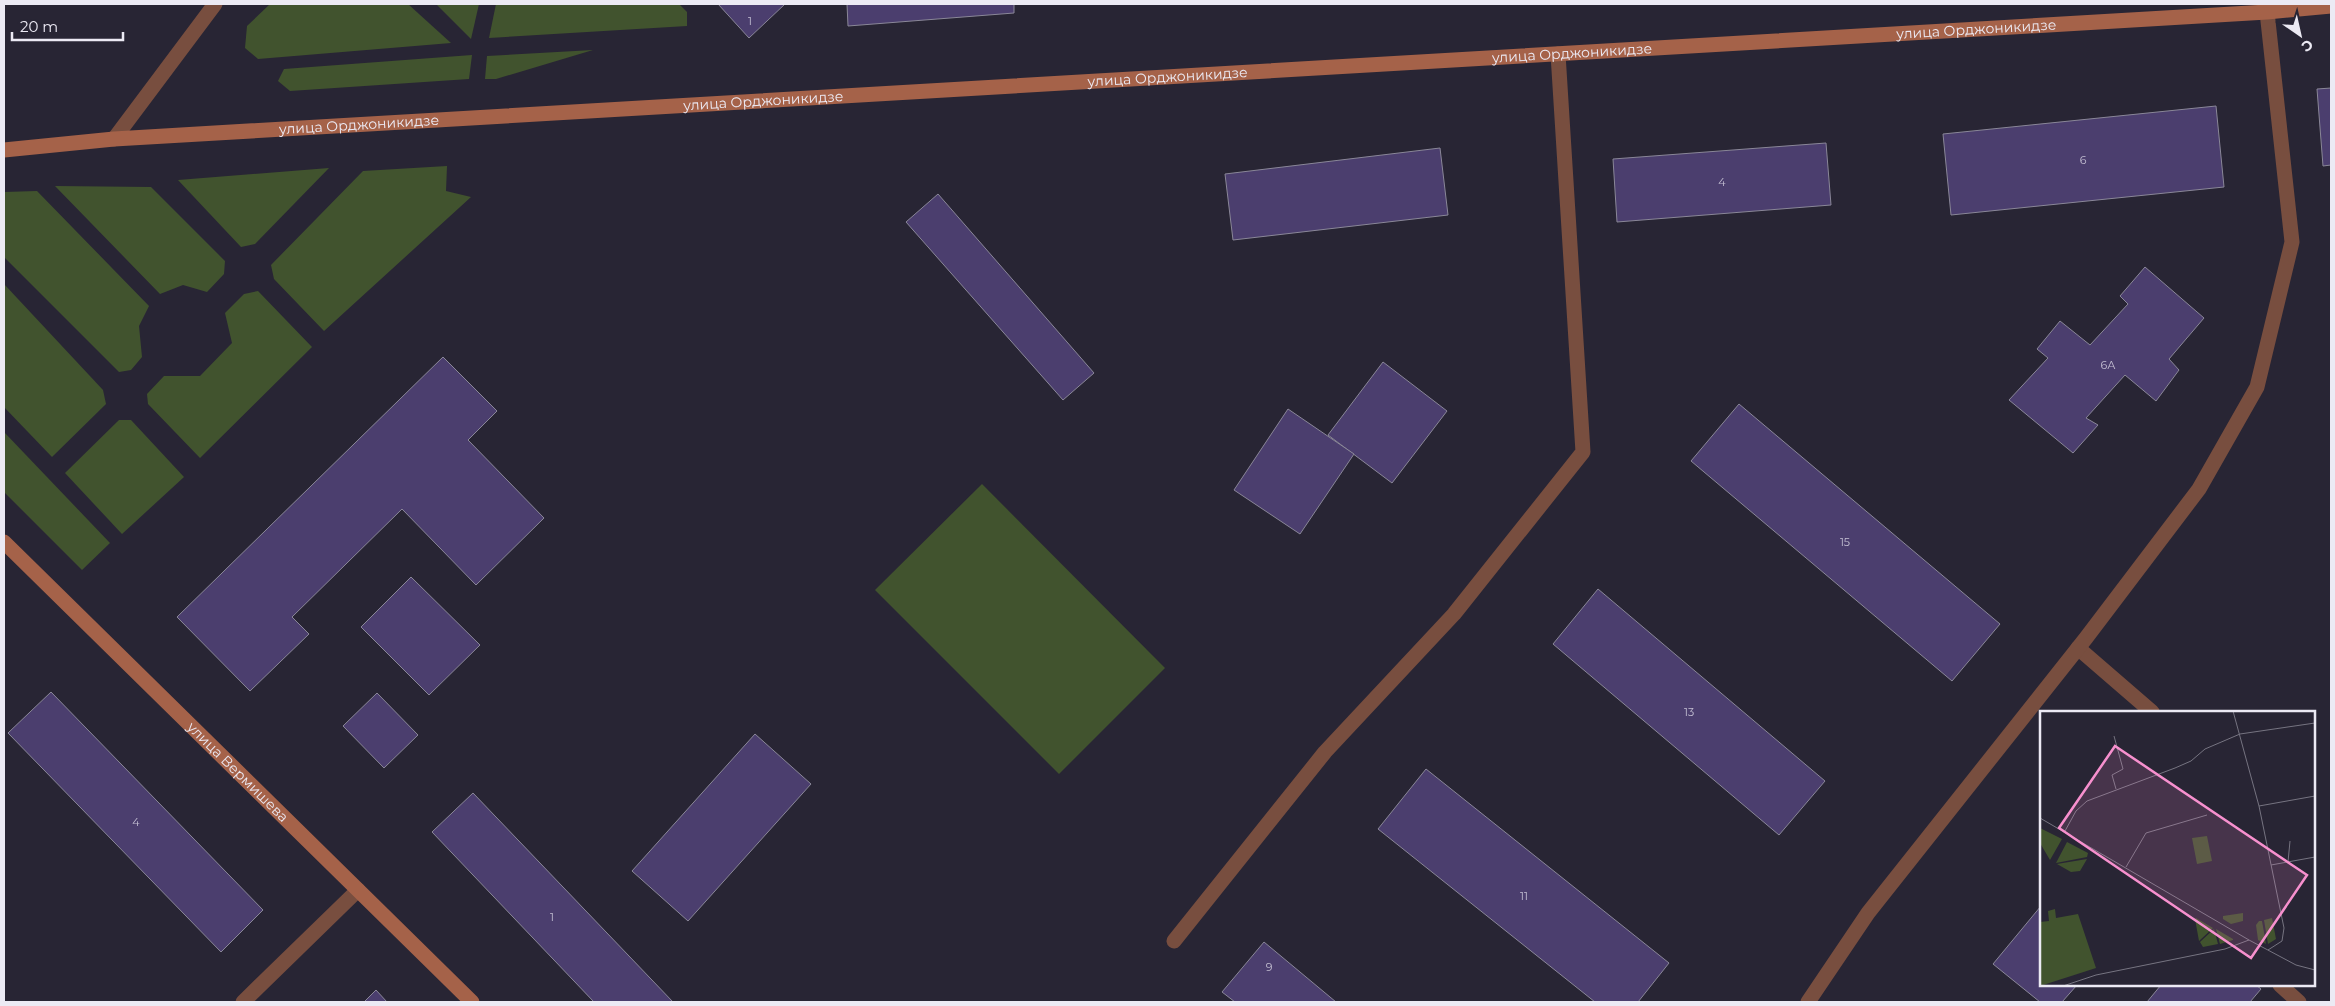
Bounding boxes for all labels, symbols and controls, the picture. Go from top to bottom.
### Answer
scale bar [12,10,124,42]
north arrow [2275,10,2325,60]
house number: 1 [748,14,752,28]
street label: улица Орджоникидзе [1895,15,2057,43]
text: 20 m [20,17,58,36]
text: С [2298,35,2317,56]
street label: улица Орджоникидзе [1490,39,1653,67]
street label: улица Орджоникидзе [1086,63,1248,91]
street label: улица Орджоникидзе [682,87,844,114]
street label: улица Орджоникидзе [277,111,440,138]
house number: 6 [2080,153,2087,167]
house number: 4 [1718,175,1726,189]
house number: 6А [2101,358,2116,372]
house number: 15 [1840,535,1850,549]
house number: 13 [1684,705,1694,719]
inset map [2040,711,2315,986]
street label: улица Вермишева [183,717,292,826]
house number: 4 [132,815,140,829]
house number: 11 [1520,889,1528,903]
house number: 1 [550,910,554,924]
house number: 9 [1266,960,1273,974]

